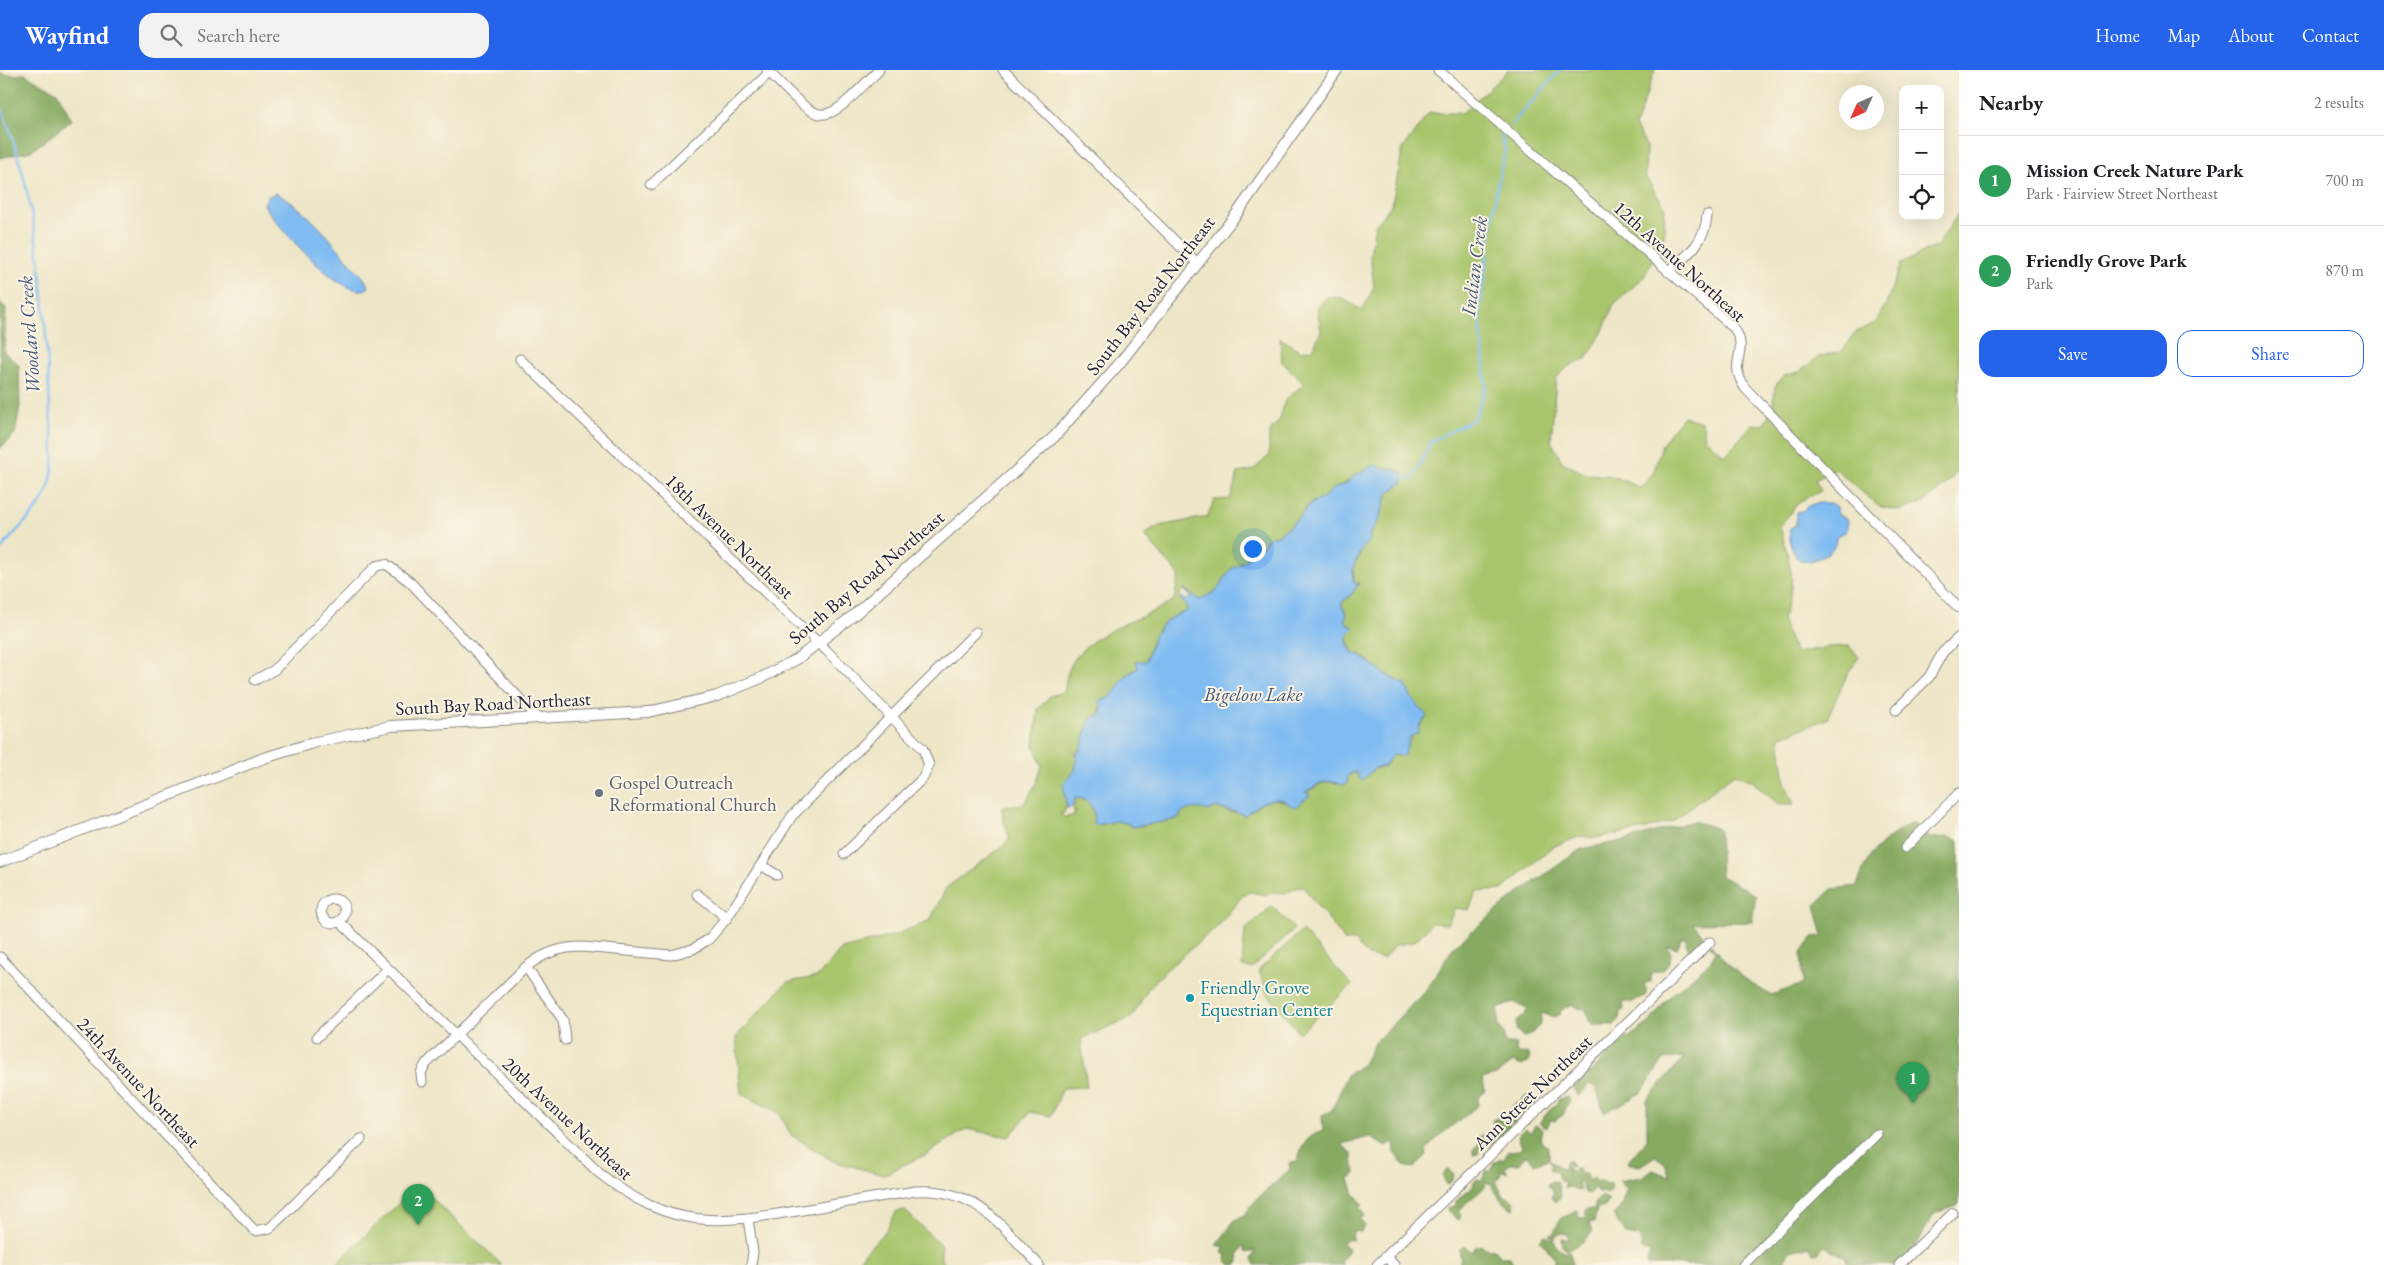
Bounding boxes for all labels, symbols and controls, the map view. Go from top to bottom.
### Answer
search box [139,13,489,58]
text: Wayfind [25,20,109,51]
icon: search [157,21,185,49]
text: Search here [197,23,280,48]
text: Home [2095,24,2140,47]
text: Map [2168,24,2200,47]
text: About [2228,24,2274,47]
text: Contact [2302,24,2359,47]
north arrow [1839,85,1884,130]
map controls [1899,85,1944,220]
button: + [1899,85,1944,130]
text: Nearby [1979,89,2043,116]
text: 2 results [2314,92,2364,113]
button: − [1899,130,1944,175]
text: Mission Creek Nature Park [2026,158,2244,183]
text: 1 [1991,170,1999,191]
text: 700 m [2325,170,2364,191]
button: locate [1899,175,1944,220]
text: Park · Fairview Street Northeast [2026,183,2218,204]
street label: 12th Avenue Northeast [1608,195,1751,327]
street label: South Bay Road Northeast [1080,210,1221,380]
water label: Indian Creek [1455,215,1493,318]
text: Friendly Grove Park [2026,248,2187,273]
text: 2 [1991,260,1999,281]
text: 870 m [2325,260,2364,281]
text: Park [2026,273,2053,294]
water label: Woodard Creek [12,275,46,395]
button: Save [1979,330,2167,377]
button: Share [2177,330,2364,377]
street label: 18th Avenue Northeast [660,468,799,604]
street label: South Bay Road Northeast [783,505,949,650]
your location [1240,536,1266,562]
water label: Bigelow Lake [1203,681,1303,707]
street label: South Bay Road Northeast [395,686,591,721]
place label: Gospel Outreach Reformational Church [609,770,777,817]
marker: Gospel Outreach Reformational Church [593,787,605,799]
place label: Friendly Grove Equestrian Center [1200,975,1333,1022]
marker: Friendly Grove Equestrian Center [1184,992,1196,1004]
street label: 24th Avenue Northeast [72,1012,206,1153]
street label: Ann Street Northeast [1467,1029,1597,1156]
street label: 20th Avenue Northeast [497,1051,638,1185]
pin: 1 [1897,1062,1929,1103]
pin: 2 [402,1184,434,1225]

